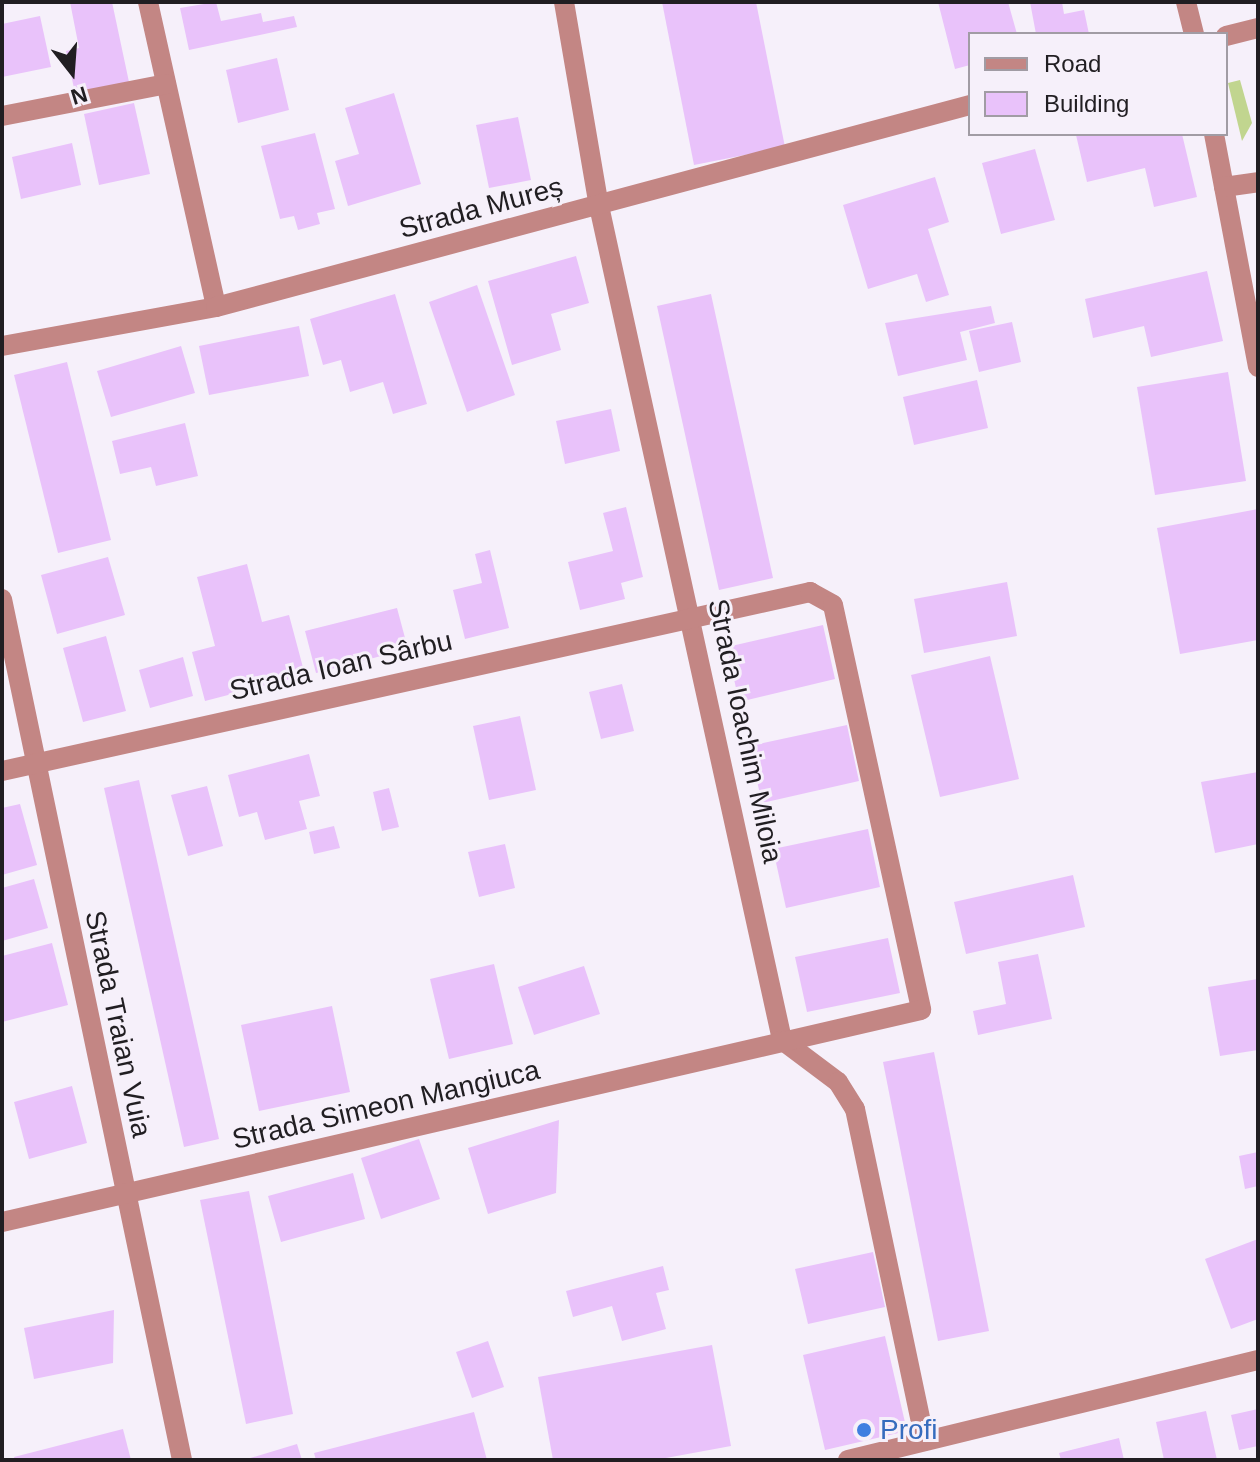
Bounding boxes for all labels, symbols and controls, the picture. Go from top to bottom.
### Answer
north arrow [32,32,112,112]
legend [968,32,1228,136]
text: Road [1044,50,1101,77]
text: N [68,81,90,110]
text: Building [1044,90,1129,117]
street label: Strada Mureș [395,170,567,246]
street label: Strada Ioachim Miloia [701,596,789,866]
street label: Strada Ioan Sârbu [226,624,456,708]
street label: Strada Traian Vuia [78,907,158,1141]
street label: Strada Simeon Mangiuca [229,1053,543,1157]
place label: Profi [880,1413,938,1447]
marker: Profi [855,1421,873,1439]

